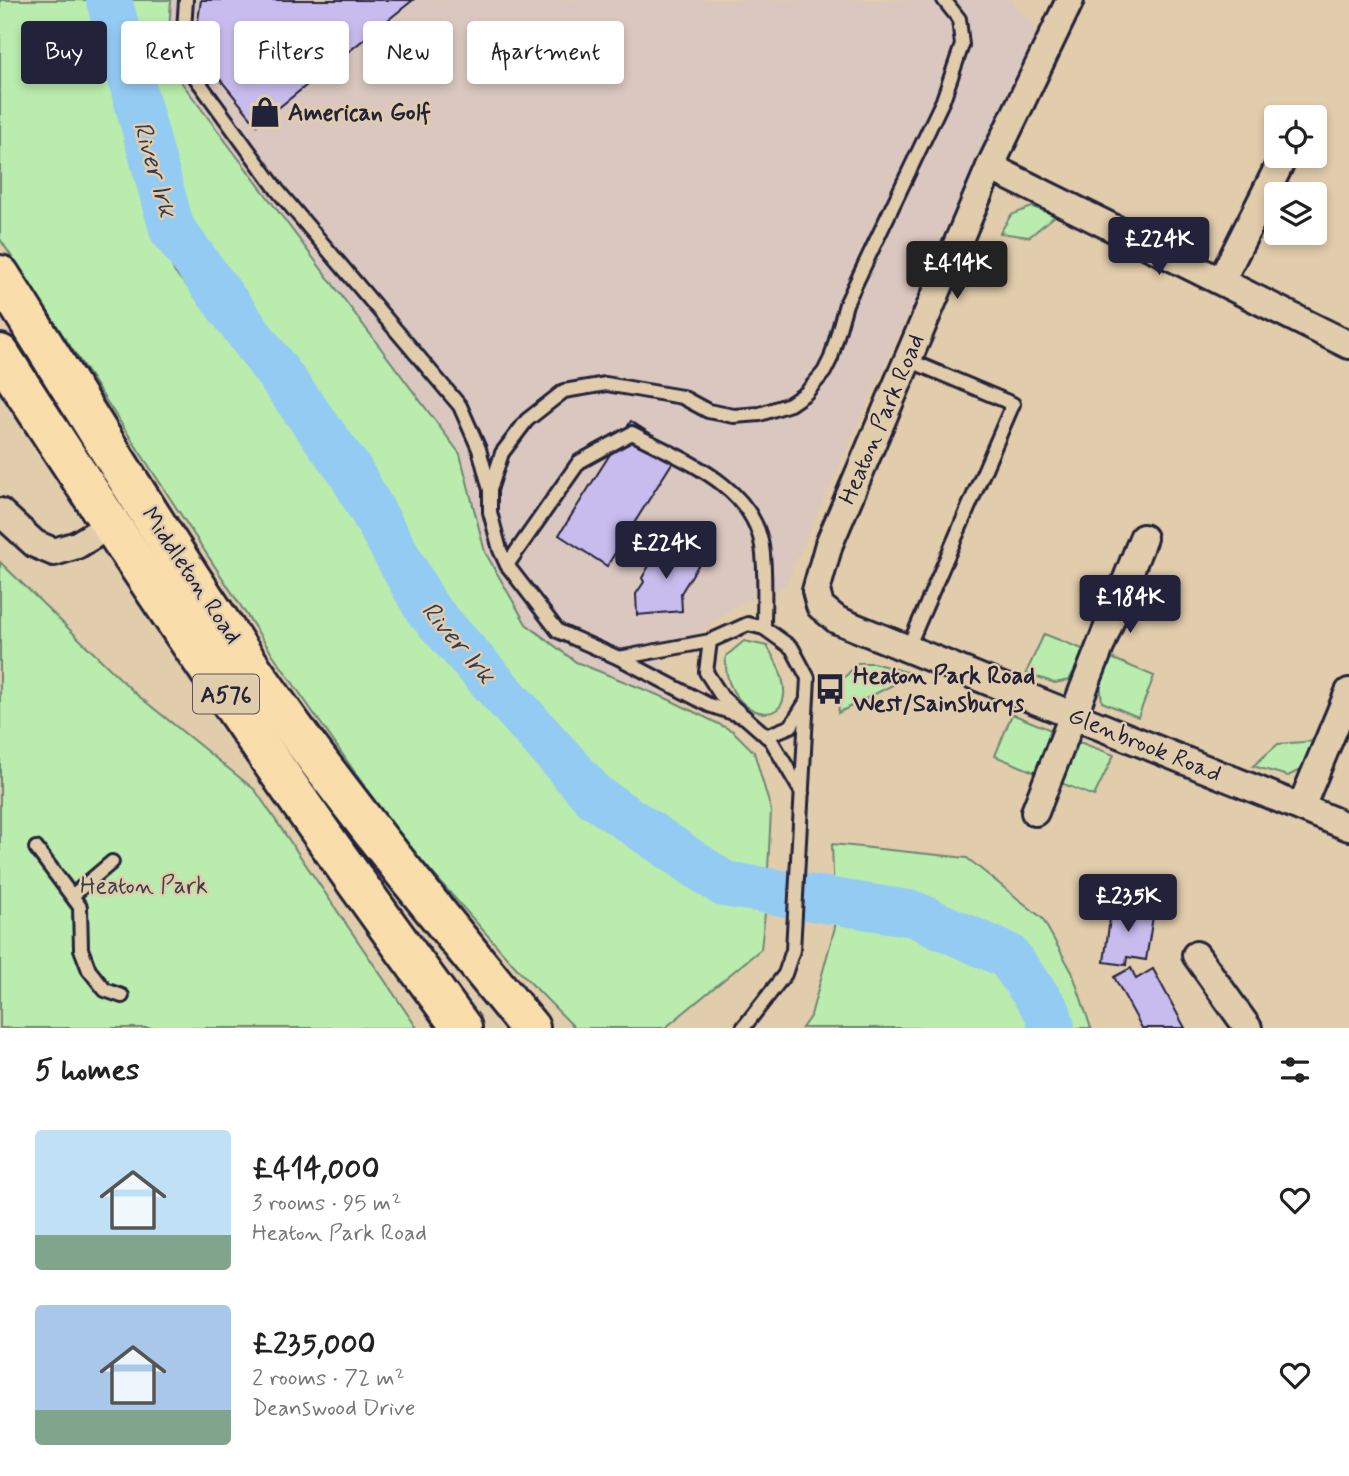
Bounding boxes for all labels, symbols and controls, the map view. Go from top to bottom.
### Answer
chip: Buy [21,21,107,84]
chip: Rent [121,21,220,84]
chip: Filters [234,21,349,84]
chip: New [363,21,453,84]
chip: Apartment [467,21,624,84]
shop icon: American Golf [248,95,282,129]
place label: American Golf [288,98,431,129]
map controls [1264,105,1327,245]
button: locate [1264,105,1327,168]
water label: River Irk [124,118,184,223]
button: layers [1264,182,1327,245]
pin: £224K [1110,218,1208,277]
text: £224K [1124,225,1194,255]
pin: £414K [908,242,1006,301]
text: £414K [922,249,992,279]
street label: Heaton Park Road [832,330,932,510]
street label: Middleton Road [133,501,248,650]
pin: £224K [617,522,715,581]
text: £224K [631,529,701,559]
pin: £184K [1081,576,1179,635]
text: £184K [1096,583,1164,613]
water label: River Irk [413,595,503,693]
place label: Heaton Park Road West/Sainsburys [852,661,1035,720]
bus stop icon: Heaton Park Road West/Sainsburys [813,672,847,706]
road number: A576 [193,674,259,714]
street label: Glenbrook Road [1063,701,1225,790]
park label: Heaton Park [80,871,208,902]
pin: £235K [1079,874,1177,934]
text: £235K [1095,882,1161,912]
text: 5 homes [35,1051,140,1090]
icon: filters [1276,1051,1314,1089]
text: £414,000 [252,1150,380,1189]
icon: home [91,1158,175,1242]
icon: heart [1276,1181,1314,1219]
text: 3 rooms · 95 m² [252,1189,401,1219]
text: Heaton Park Road [252,1219,427,1249]
text: £235,000 [252,1325,376,1364]
icon: home [91,1333,175,1417]
icon: heart [1276,1356,1314,1394]
text: 2 rooms · 72 m² [252,1364,405,1394]
text: Deanswood Drive [252,1394,415,1424]

